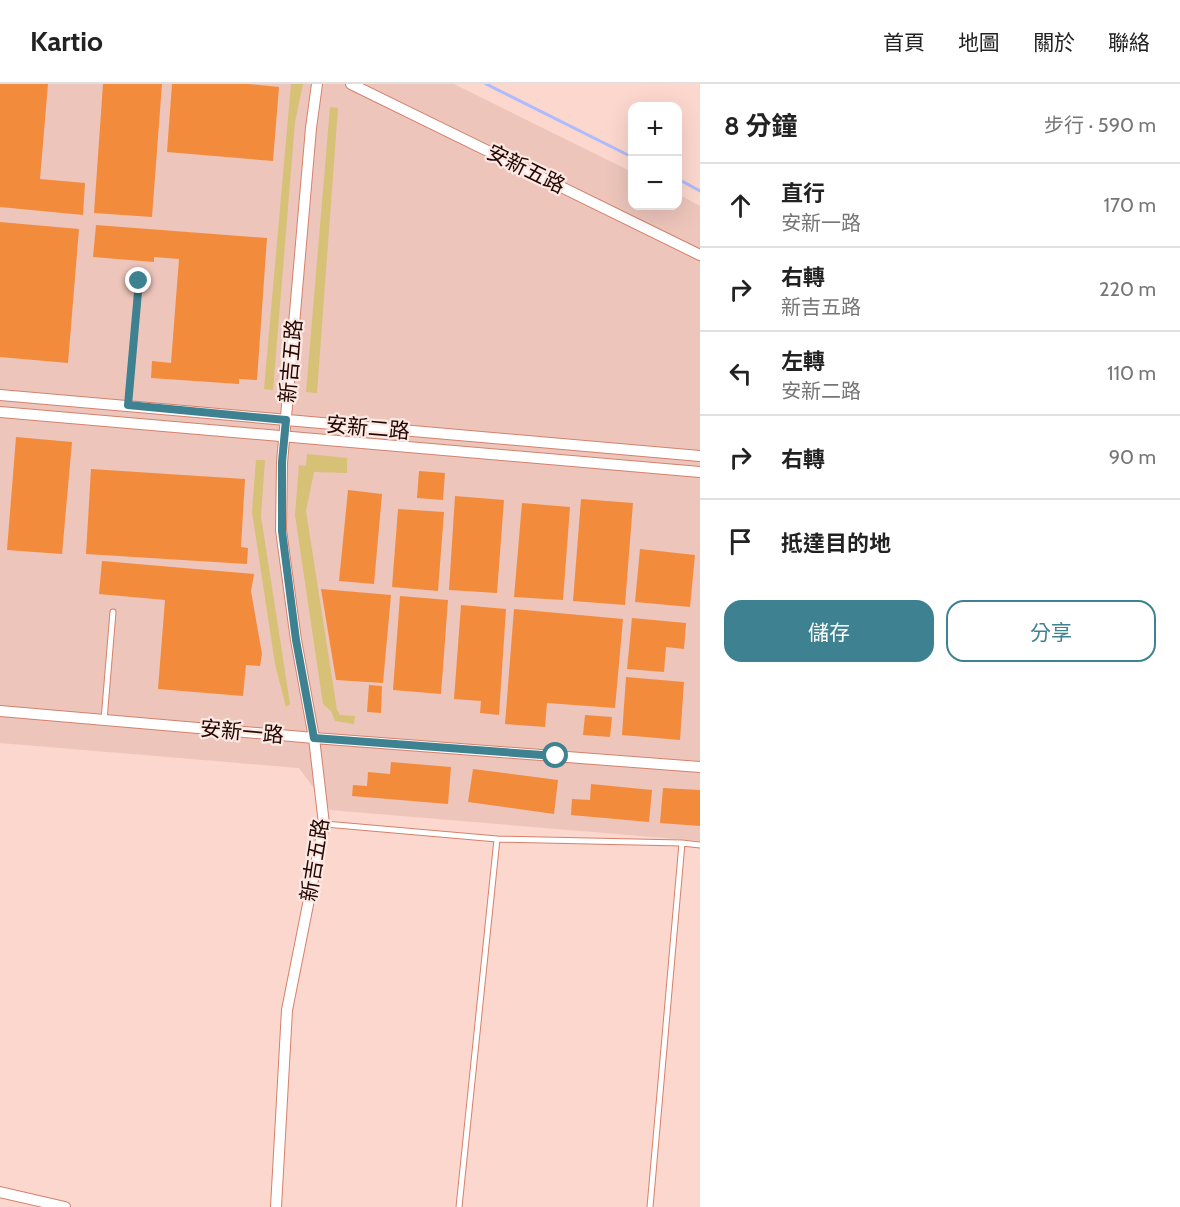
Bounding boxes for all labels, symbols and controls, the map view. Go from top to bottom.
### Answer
text: Kartio [30,24,103,58]
text: 首頁 [883,30,925,55]
text: 地圖 [958,30,1000,55]
text: 關於 [1033,30,1075,55]
text: 聯絡 [1108,30,1150,55]
map controls [628,102,682,210]
button: + [628,102,682,156]
text: 8 分鐘 [724,110,798,142]
text: 步行 · 590 m [1044,113,1156,137]
street label: 安新五路 [483,139,569,198]
button: − [628,156,682,210]
text: 直行 [781,180,825,207]
icon: ahead [724,189,757,222]
text: 170 m [1104,193,1156,217]
text: 安新一路 [781,211,861,235]
text: 右轉 [781,264,825,291]
route end [125,267,151,293]
icon: right [724,273,757,306]
text: 220 m [1099,277,1156,301]
text: 新吉五路 [781,295,861,319]
street label: 新吉五路 [274,318,307,404]
text: 左轉 [781,348,825,375]
icon: left [724,357,757,390]
text: 110 m [1107,361,1156,385]
text: 安新二路 [781,379,861,403]
street label: 安新二路 [325,411,411,444]
icon: right [724,441,757,474]
text: 90 m [1109,445,1156,469]
text: 右轉 [781,446,825,473]
icon: arrive [724,525,757,558]
text: 抵達目的地 [781,530,891,557]
button: 儲存 [724,600,934,662]
button: 分享 [946,600,1156,662]
street label: 安新一路 [199,715,285,748]
route start [542,742,568,768]
street label: 新吉五路 [296,816,333,903]

